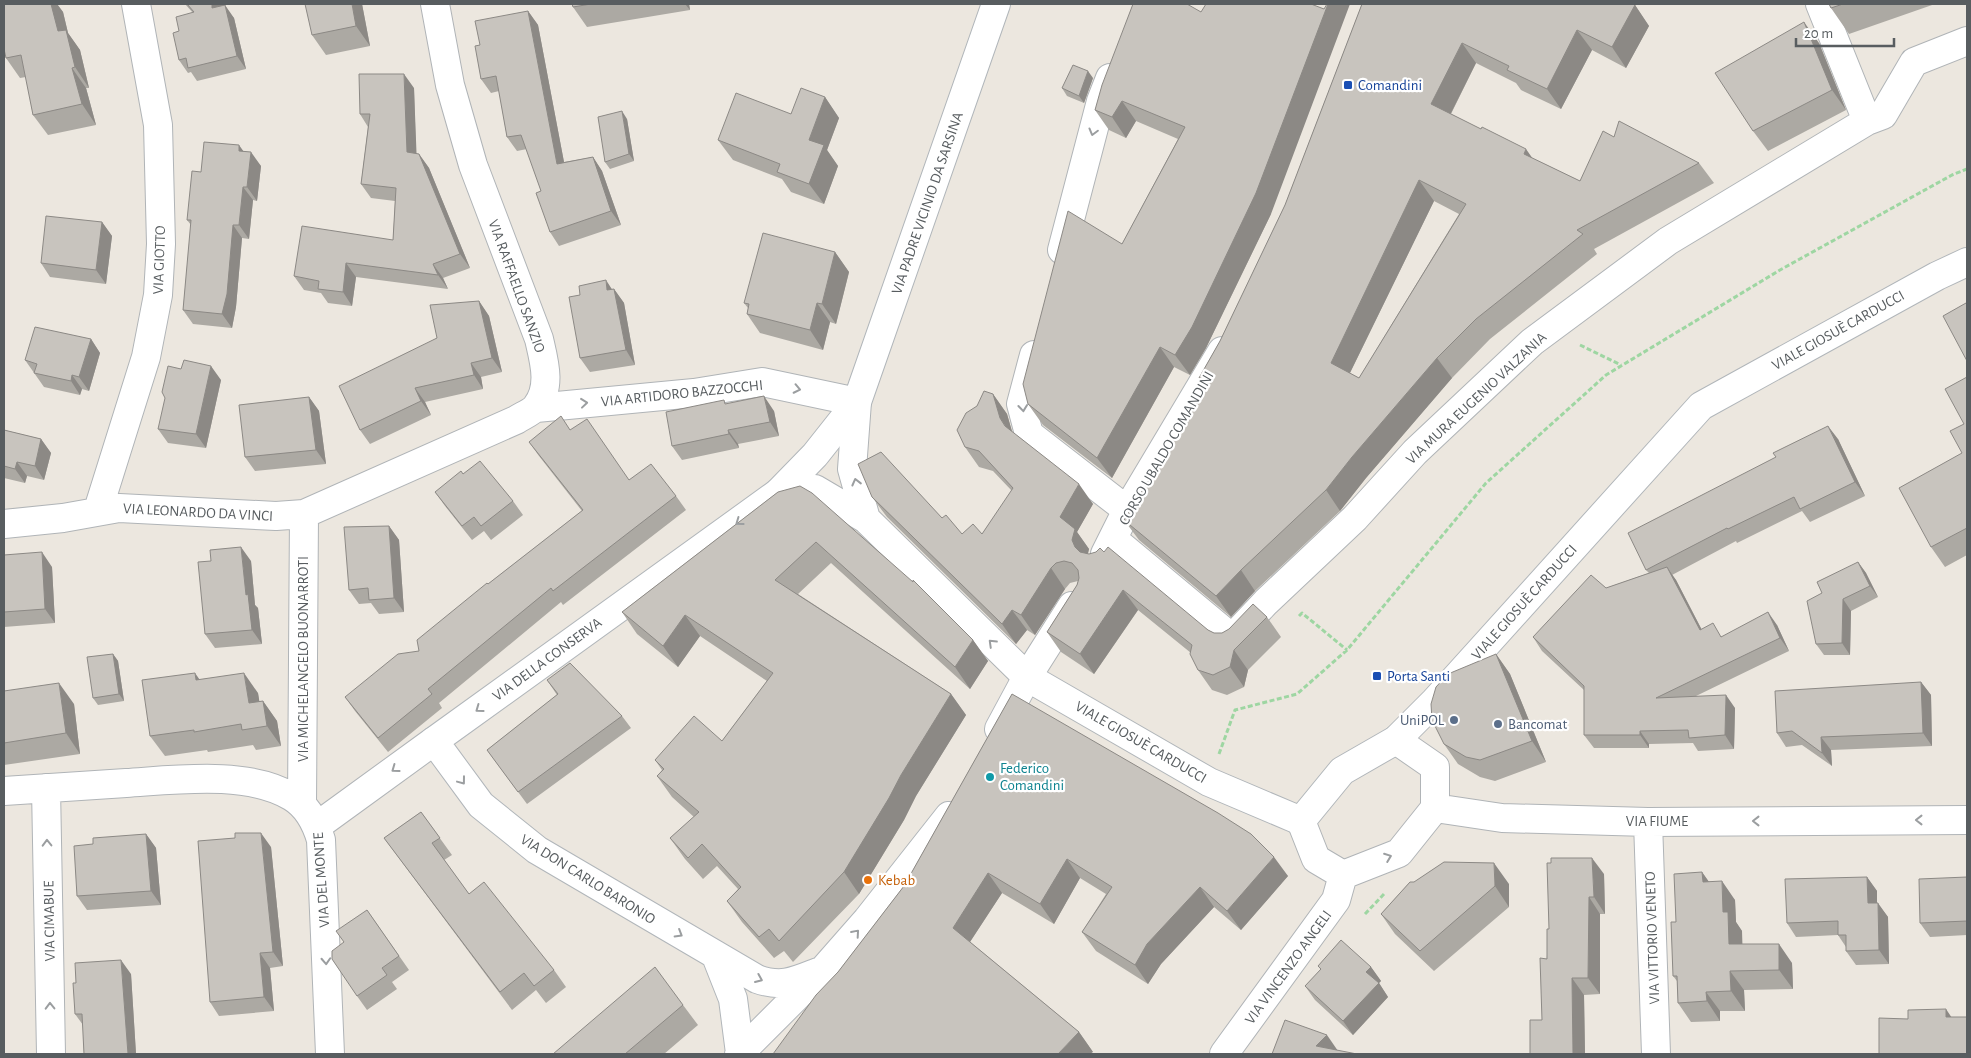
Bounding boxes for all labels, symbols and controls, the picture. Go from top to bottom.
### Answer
scale bar [1796,15,1894,47]
text: 20 m [1804,26,1833,41]
place label: Comandini [1358,78,1422,93]
marker: Comandini [1342,79,1354,91]
street label: VIA PADRE VICINIO DA SARSINA [889,110,966,296]
one-way arrow [1088,128,1099,136]
street label: VIA RAFFAELLO SANZIO [485,218,548,355]
street label: VIA GIOTTO [151,225,168,295]
street label: VIALE GIOSUÈ CARDUCCI [1768,286,1907,373]
street label: VIA MURA EUGENIO VALZANIA [1403,329,1550,467]
street label: CORSO UBALDO COMANDINI [1116,369,1217,528]
street label: VIA ARTIDORO BAZZOCCHI [600,378,764,409]
one-way arrow [792,383,801,394]
one-way arrow [580,398,588,409]
one-way arrow [1017,404,1028,412]
one-way arrow [851,478,862,487]
street label: VIA LEONARDO DA VINCI [123,501,273,524]
one-way arrow [735,516,745,525]
street label: VIALE GIOSUÈ CARDUCCI [1467,541,1580,663]
street label: VIA MICHELANGELO BUONARROTI [296,556,311,762]
street label: VIA DELLA CONSERVA [490,615,605,704]
one-way arrow [989,640,998,649]
place label: Porta Santi [1387,669,1450,684]
marker: Porta Santi [1371,670,1383,682]
street label: VIALE GIOSUÈ CARDUCCI [1072,697,1210,786]
one-way arrow [476,703,485,711]
place label: UniPOL [1400,713,1445,728]
marker: UniPOL [1448,714,1460,726]
place label: Bancomat [1508,717,1567,732]
marker: Bancomat [1492,718,1504,730]
place label: Federico Comandini [1000,761,1064,793]
one-way arrow [391,763,401,772]
marker: Federico Comandini [984,771,996,783]
one-way arrow [456,775,465,785]
street label: VIA FIUME [1626,814,1688,829]
one-way arrow [1914,815,1922,825]
one-way arrow [1752,816,1760,826]
street label: VIA DEL MONTE [311,832,332,928]
street label: VIA DON CARLO BARONIO [518,832,658,927]
one-way arrow [42,839,52,846]
one-way arrow [1383,853,1392,863]
street label: VIA VITTORIO VENETO [1643,871,1662,1005]
place label: Kebab [878,873,915,888]
marker: Kebab [862,874,874,886]
street label: VIA CIMABUE [41,881,58,961]
street label: VIA VINCENZO ANGELI [1242,908,1335,1027]
one-way arrow [673,928,682,938]
one-way arrow [850,929,859,938]
one-way arrow [320,957,331,965]
one-way arrow [754,973,763,983]
one-way arrow [45,1001,55,1009]

